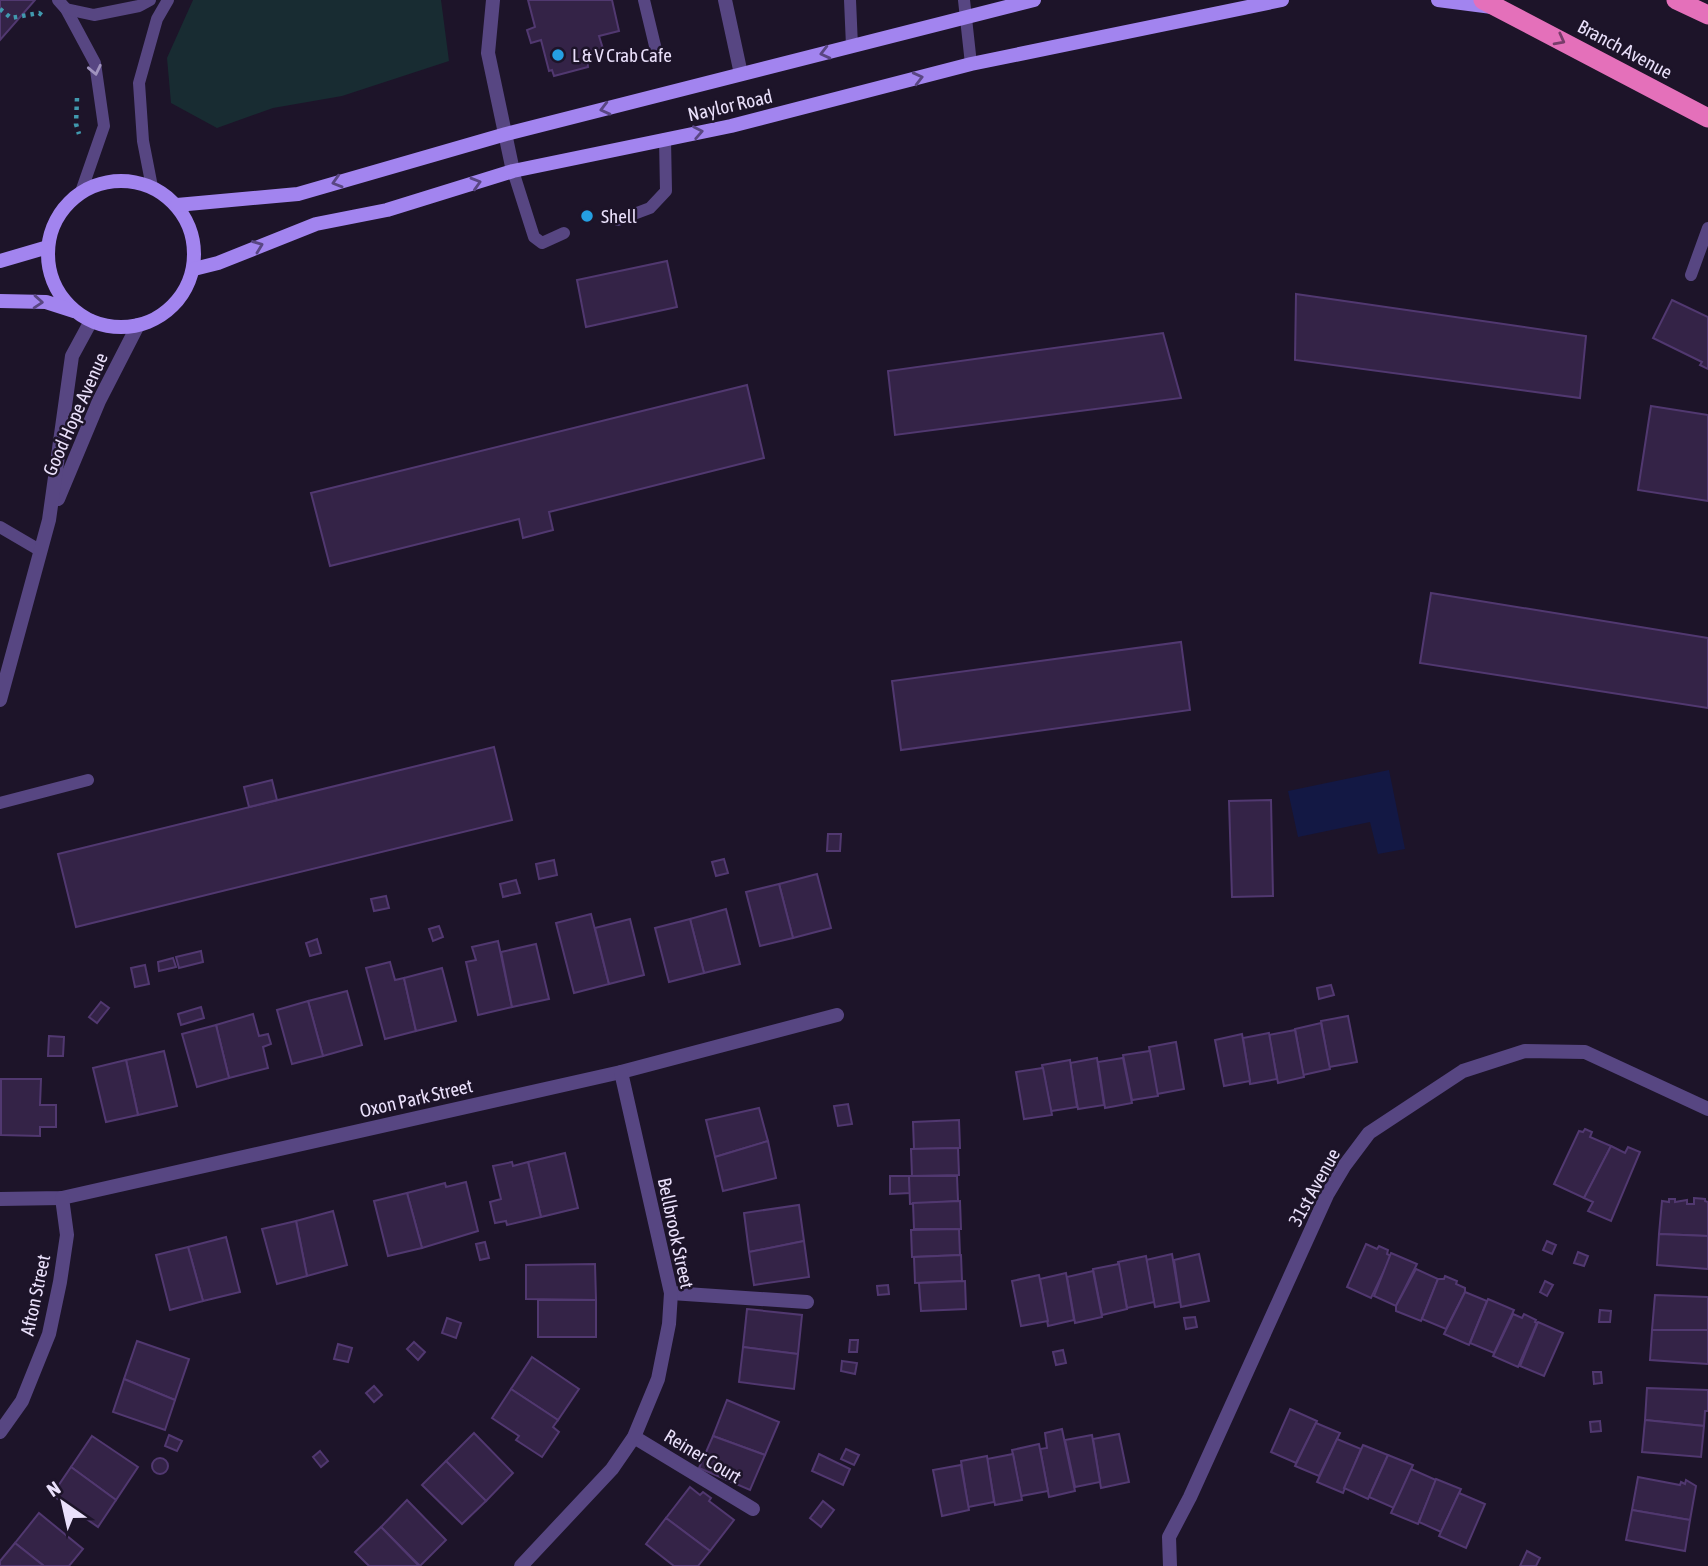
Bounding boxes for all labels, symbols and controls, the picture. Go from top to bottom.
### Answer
street label: Branch Avenue [1574,15,1676,83]
one-way arrow [1553,32,1565,46]
place label: L & V Crab Cafe [572,44,672,66]
one-way arrow [819,45,831,59]
marker: L & V Crab Cafe [550,47,566,63]
one-way arrow [87,64,102,76]
one-way arrow [912,72,924,86]
street label: Naylor Road [686,85,774,125]
one-way arrow [599,101,611,115]
one-way arrow [692,126,704,141]
one-way arrow [331,174,343,189]
one-way arrow [470,176,482,191]
place label: Shell [601,205,637,227]
marker: Shell [579,208,595,224]
one-way arrow [251,240,263,254]
one-way arrow [33,295,44,310]
street label: Good Hope Avenue [38,349,112,479]
street label: Oxon Park Street [357,1074,475,1122]
street label: 31st Avenue [1284,1144,1344,1230]
street label: Bellbrook Street [654,1176,698,1290]
street label: Afton Street [16,1252,54,1338]
street label: Reiner Court [660,1424,746,1488]
north arrow [28,1468,98,1538]
text: N [43,1477,64,1501]

